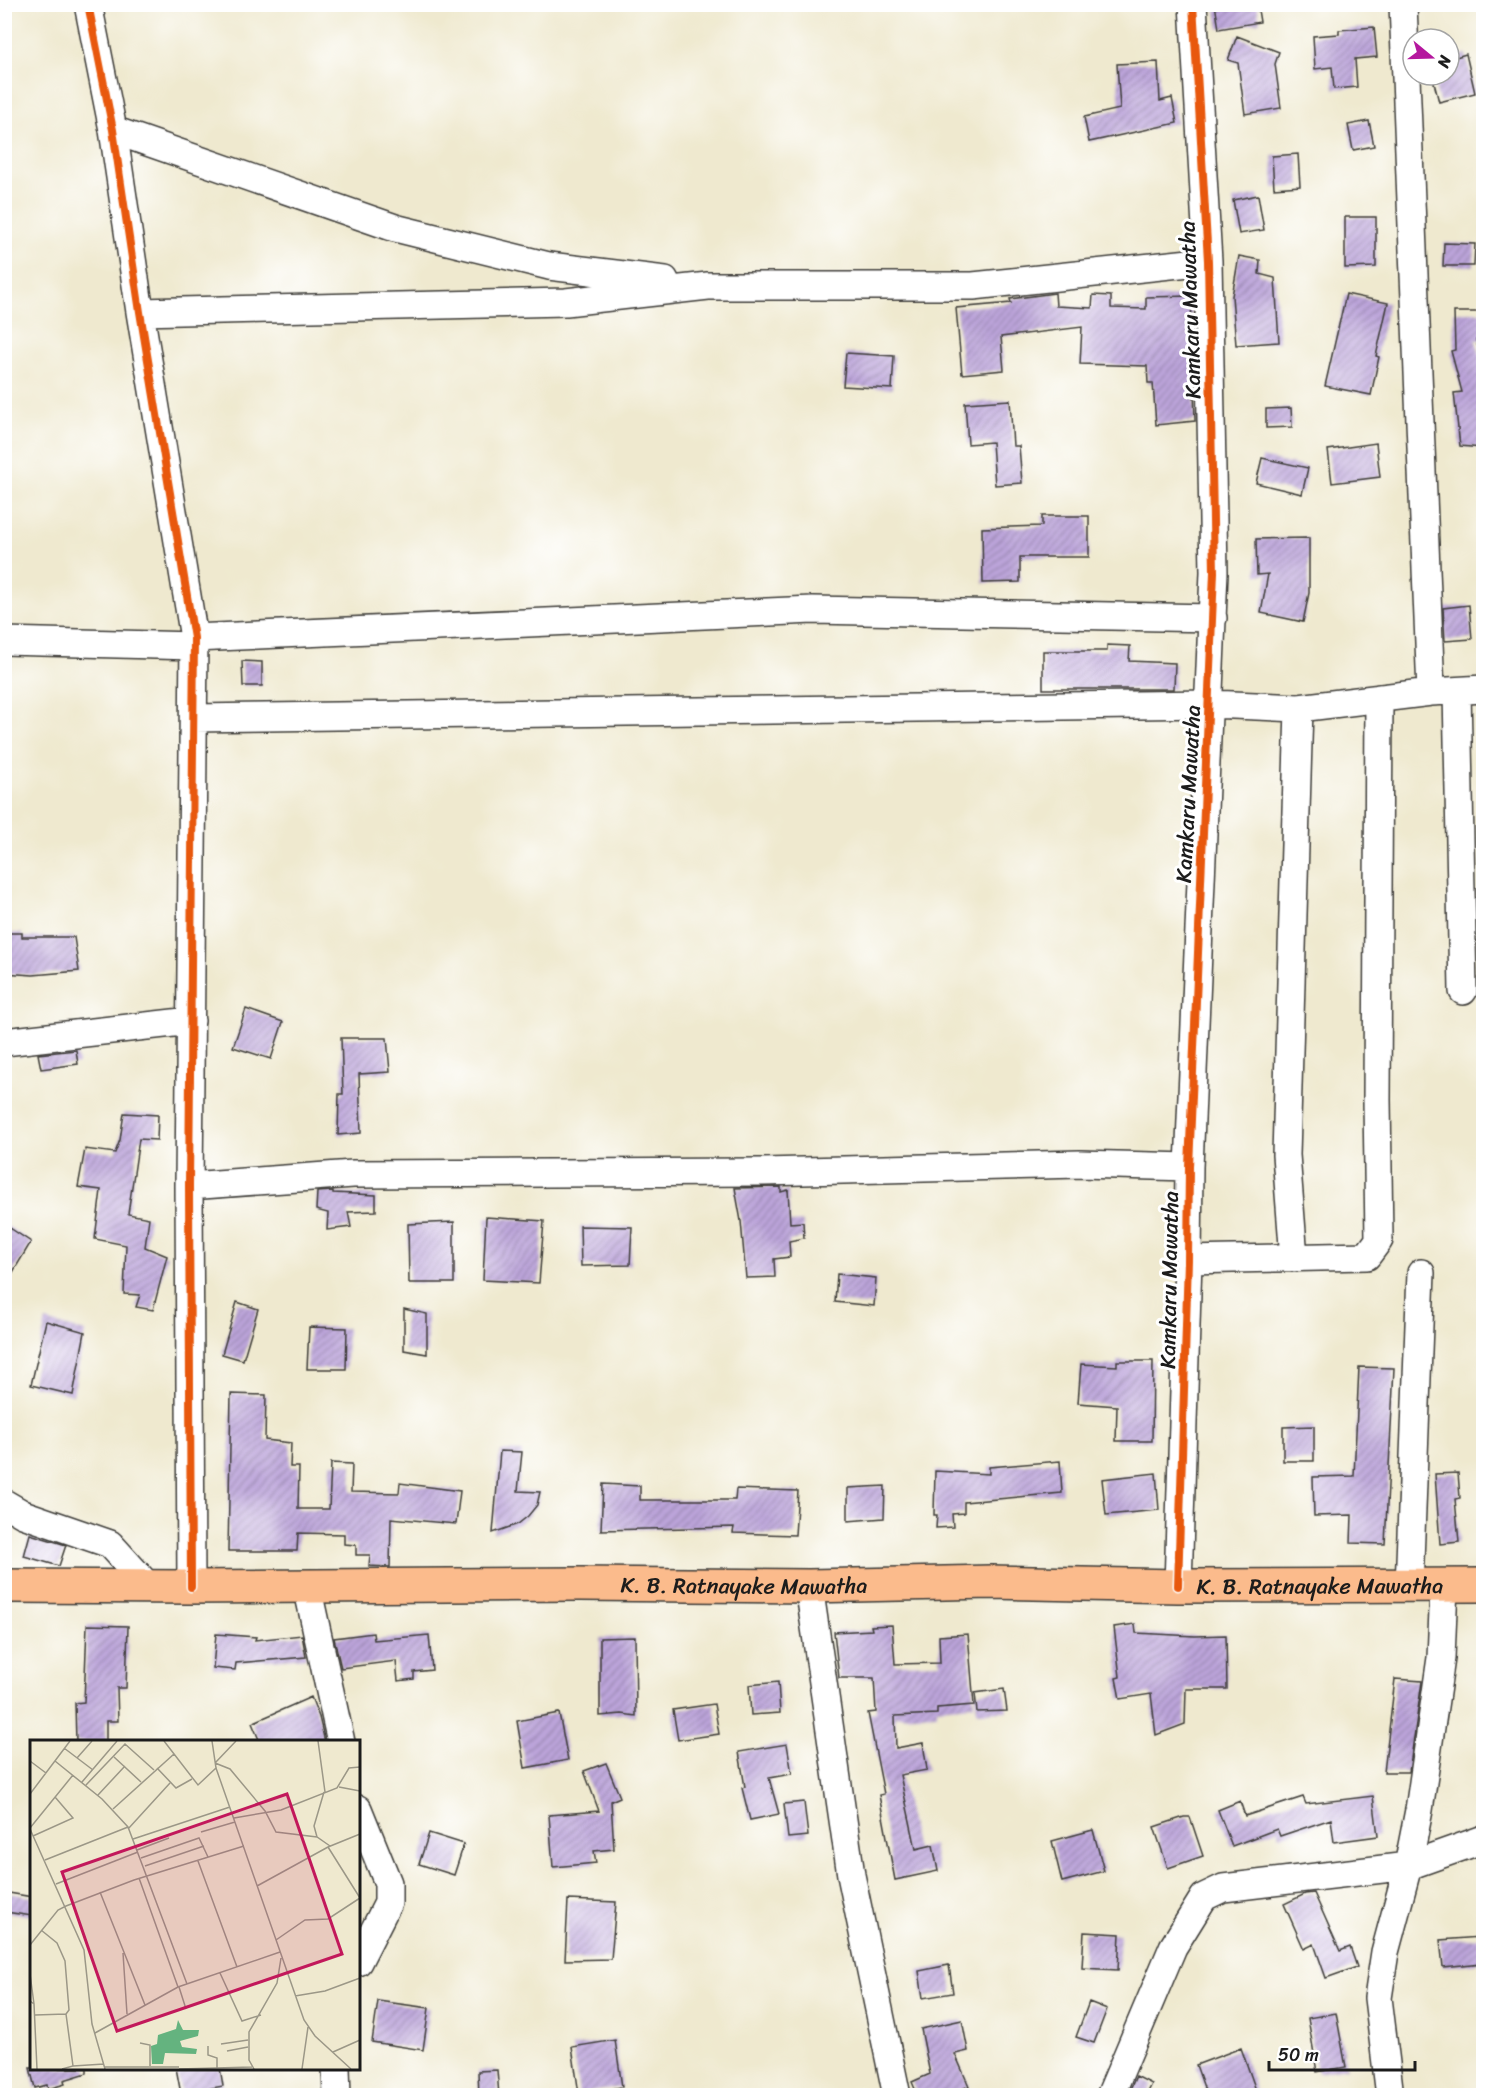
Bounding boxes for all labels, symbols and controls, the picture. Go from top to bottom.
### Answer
north arrow [1401,27,1461,87]
text: N [1429,51,1461,73]
street label: Kamkaru Mawatha [1167,220,1213,400]
street label: Kamkaru Mawatha [1164,704,1212,884]
street label: Kamkaru Mawatha [1148,1191,1190,1369]
street label: K. B. Ratnayake Mawatha [620,1565,868,1606]
street label: K. B. Ratnayake Mawatha [1196,1566,1443,1605]
inset map [30,1740,360,2070]
scale bar [1269,2034,1414,2072]
text: 50 m [1278,2039,1319,2071]

